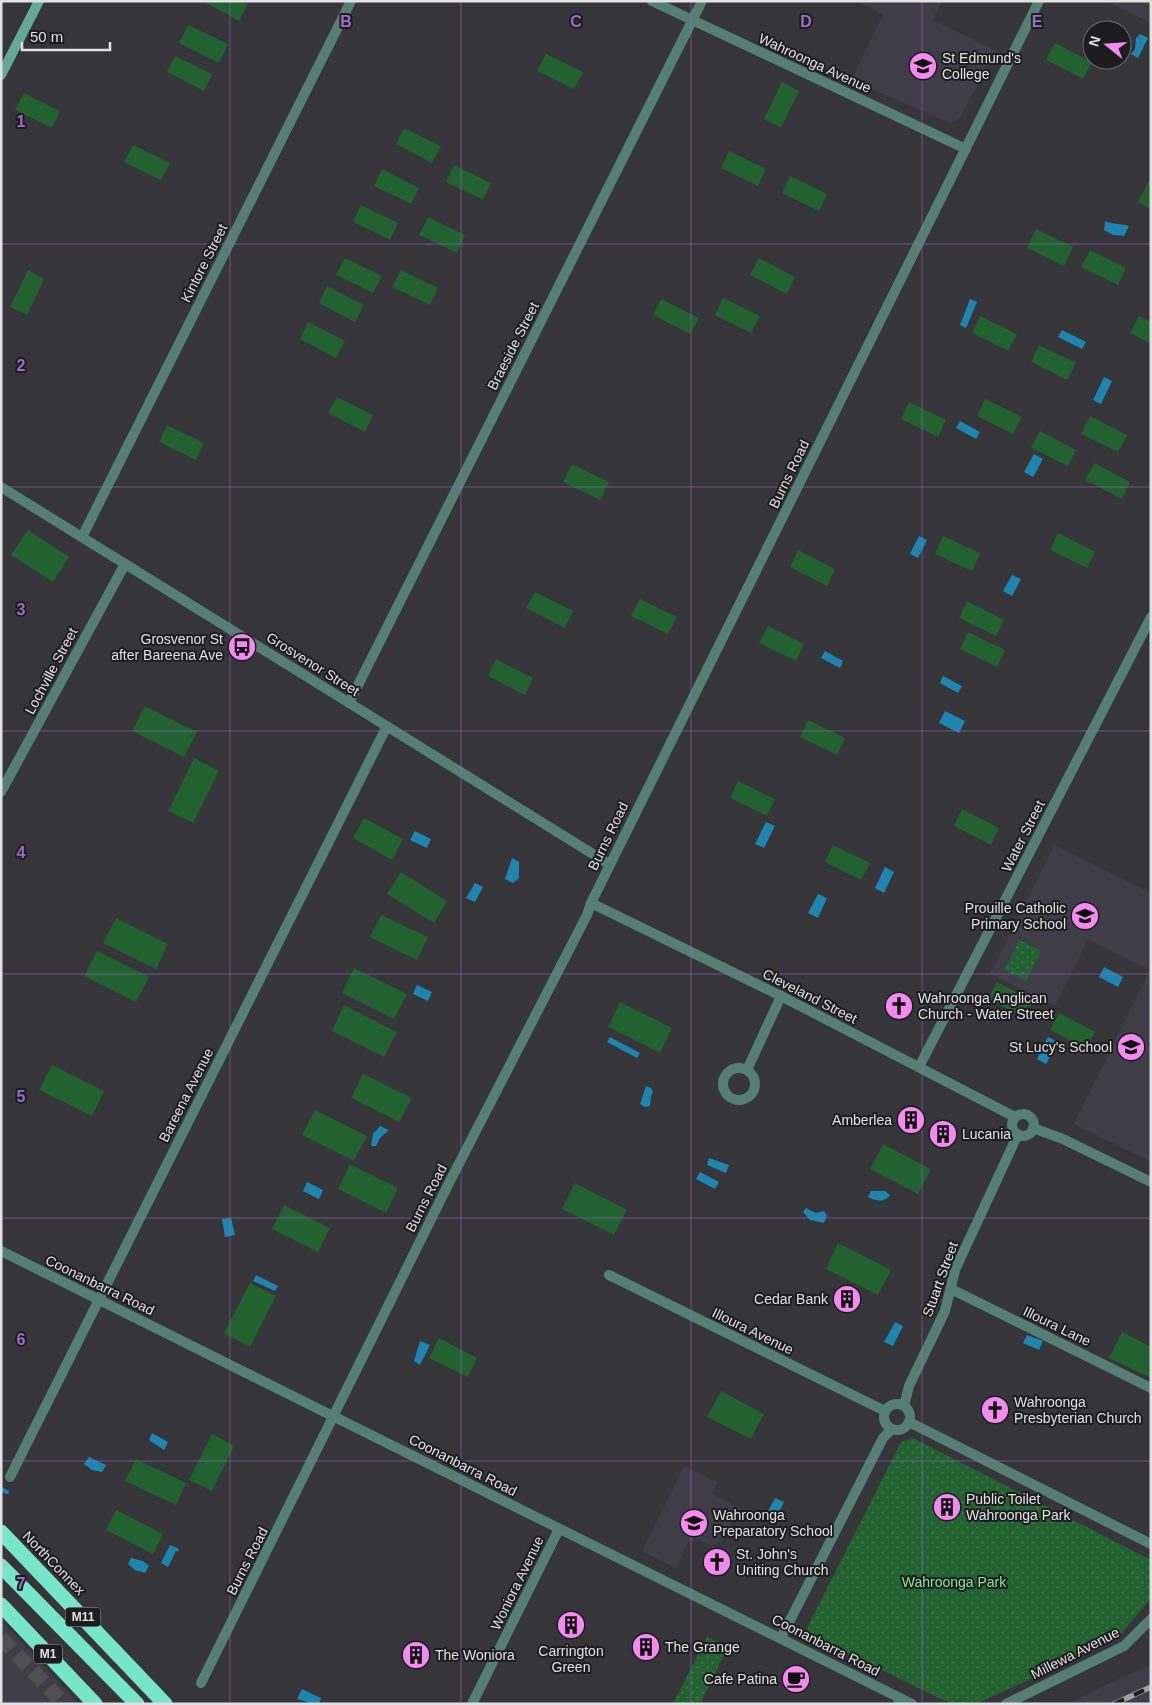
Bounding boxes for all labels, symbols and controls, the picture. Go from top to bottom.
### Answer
text: B [340,13,352,30]
text: C [570,13,582,30]
text: D [800,13,812,30]
text: E [1032,13,1043,30]
scale bar [22,20,110,52]
north arrow [1082,20,1132,70]
text: 50 m [30,28,63,45]
street label: Wahroonga Avenue [756,30,874,96]
text: N [1085,34,1104,48]
place label: St Edmund's College [942,50,1021,82]
school or university icon: St Edmund's College [908,51,938,81]
text: 1 [17,113,26,130]
street label: Kintore Street [177,221,231,305]
street label: Braeside Street [484,299,542,393]
text: 2 [17,357,26,374]
street label: Burns Road [766,437,812,511]
text: 3 [17,601,26,618]
street label: Lochville Street [21,625,81,717]
street label: Grosvenor Street [264,629,363,699]
place label: Grosvenor St after Bareena Ave [111,631,223,663]
bus stop icon: Grosvenor St after Bareena Ave [227,632,257,662]
street label: Water Street [998,797,1048,874]
street label: Burns Road [585,799,631,873]
text: 4 [17,844,26,861]
place label: Prouille Catholic Primary School [965,900,1066,932]
school or university icon: Prouille Catholic Primary School [1070,901,1100,931]
street label: Cleveland Street [760,965,860,1027]
place label: Wahroonga Anglican Church - Water Street [918,990,1054,1022]
church icon: Wahroonga Anglican Church - Water Street [884,991,914,1021]
school or university icon: St Lucy's School [1116,1032,1146,1062]
place label: St Lucy's School [1009,1039,1112,1055]
street label: Bareena Avenue [155,1045,217,1145]
text: 5 [17,1088,26,1105]
building icon: Amberlea [896,1105,926,1135]
place label: Amberlea [832,1112,892,1128]
building icon: Lucania [928,1119,958,1149]
place label: Lucania [962,1126,1011,1142]
street label: Burns Road [402,1161,450,1235]
street label: Stuart Street [919,1239,961,1319]
street label: Coonanbarra Road [43,1252,157,1318]
building icon: Cedar Bank [832,1284,862,1314]
place label: Cedar Bank [754,1291,829,1307]
street label: Illoura Lane [1021,1303,1094,1349]
street label: Illoura Avenue [710,1304,796,1358]
text: 6 [17,1331,26,1348]
place label: Wahroonga Presbyterian Church [1014,1394,1142,1426]
church icon: Wahroonga Presbyterian Church [980,1395,1010,1425]
street label: Coonanbarra Road [406,1431,520,1499]
place label: Public Toilet Wahroonga Park [966,1491,1072,1523]
building icon: Public Toilet Wahroonga Park [932,1492,962,1522]
place label: Wahroonga Preparatory School [713,1507,833,1539]
school or university icon: Wahroonga Preparatory School [679,1508,709,1538]
street label: Burns Road [223,1524,271,1598]
street label: NorthConnex [20,1528,88,1598]
street label: Woniora Avenue [487,1533,547,1632]
place label: St. John's Uniting Church [736,1546,829,1578]
church icon: St. John's Uniting Church [702,1547,732,1577]
park label: Wahroonga Park [902,1574,1007,1590]
text: 7 [17,1575,26,1592]
road number: M11 [66,1608,100,1626]
building icon: Carrington Green [556,1610,586,1640]
street label: Coonanbarra Road [769,1611,883,1679]
street label: Millewa Avenue [1028,1624,1122,1682]
building icon: The Grange [631,1632,661,1662]
place label: The Grange [665,1639,740,1655]
building icon: The Woniora [401,1640,431,1670]
place label: Carrington Green [538,1643,604,1675]
road number: M1 [34,1645,62,1664]
place label: The Woniora [435,1647,515,1663]
cafe icon: Cafe Patina [781,1664,811,1694]
place label: Cafe Patina [704,1671,777,1687]

